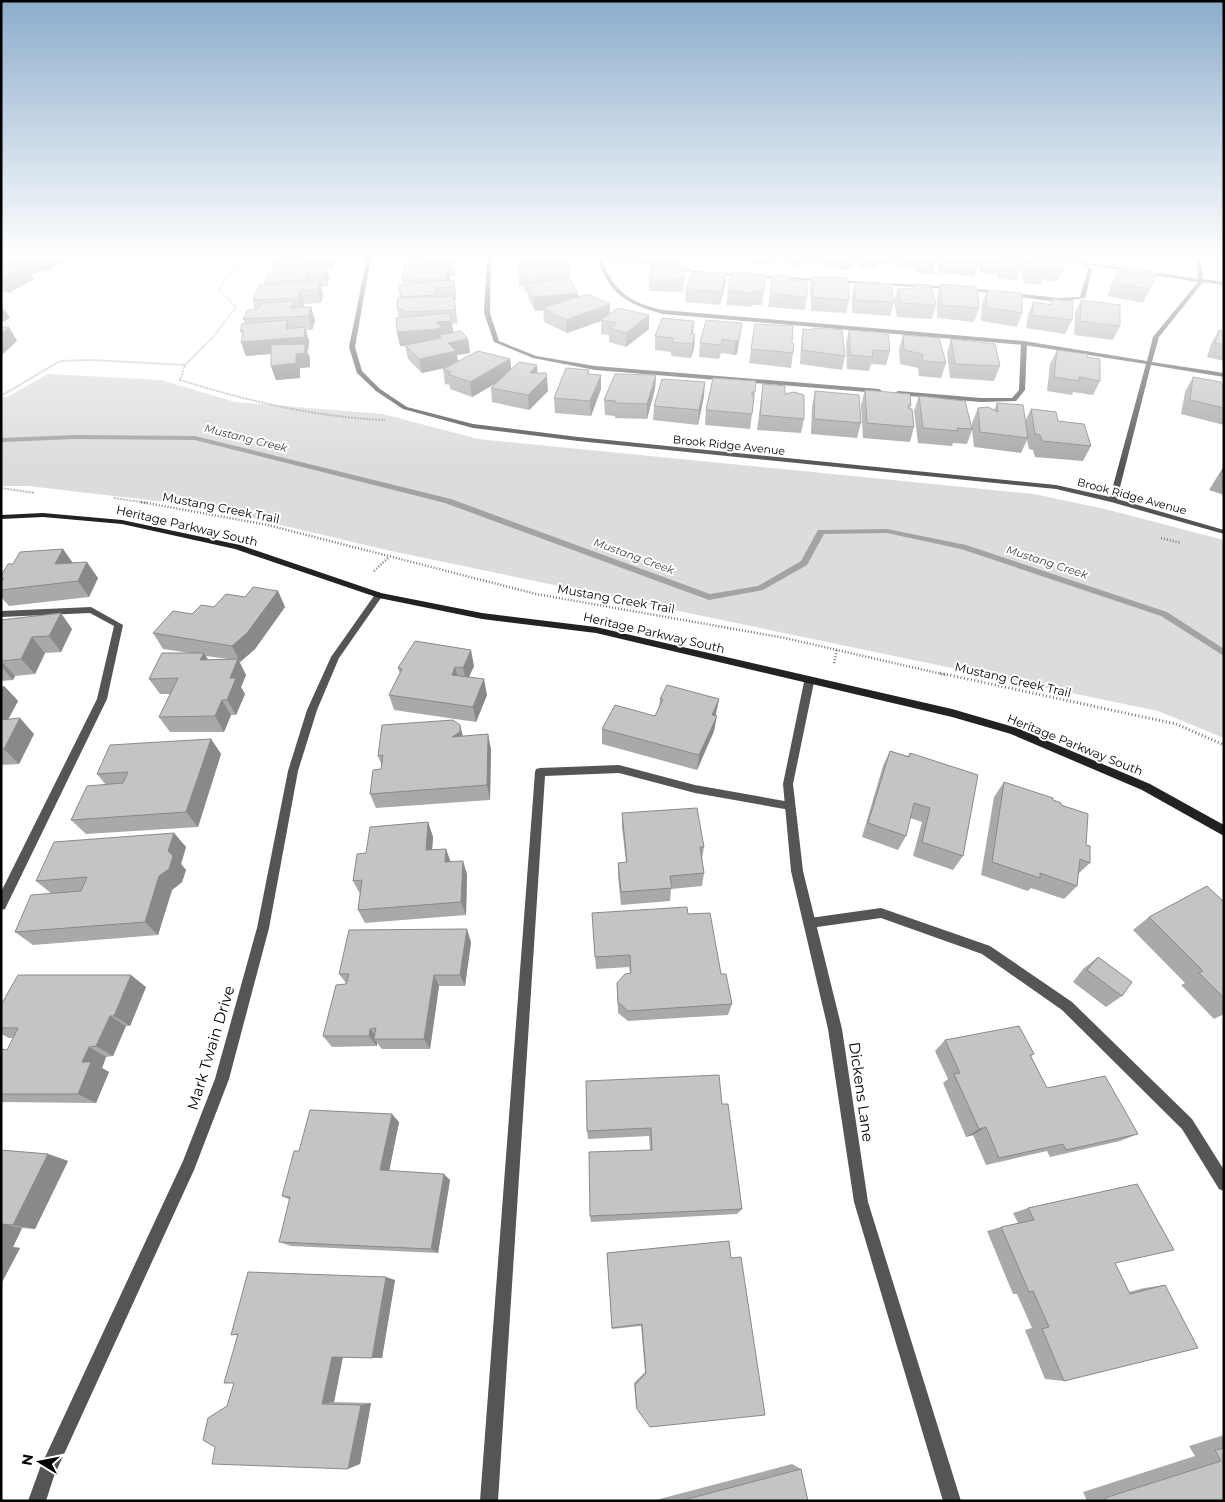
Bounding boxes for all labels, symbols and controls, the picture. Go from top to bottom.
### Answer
water label: Mustang Creek [203,421,289,455]
street label: Brook Ridge Avenue [672,432,786,458]
street label: Brook Ridge Avenue [1076,475,1189,517]
street label: Mustang Creek Trail [161,489,281,526]
street label: Heritage Parkway South [115,502,259,549]
water label: Mustang Creek [592,535,677,577]
water label: Mustang Creek [1004,542,1090,582]
street label: Mustang Creek Trail [556,581,676,616]
street label: Heritage Parkway South [582,609,726,656]
street label: Mustang Creek Trail [953,659,1073,700]
street label: Heritage Parkway South [1005,710,1145,779]
street label: Mark Twain Drive [183,983,238,1112]
street label: Dickens Lane [845,1041,878,1143]
north arrow [15,1437,65,1487]
text: N [17,1453,37,1467]

